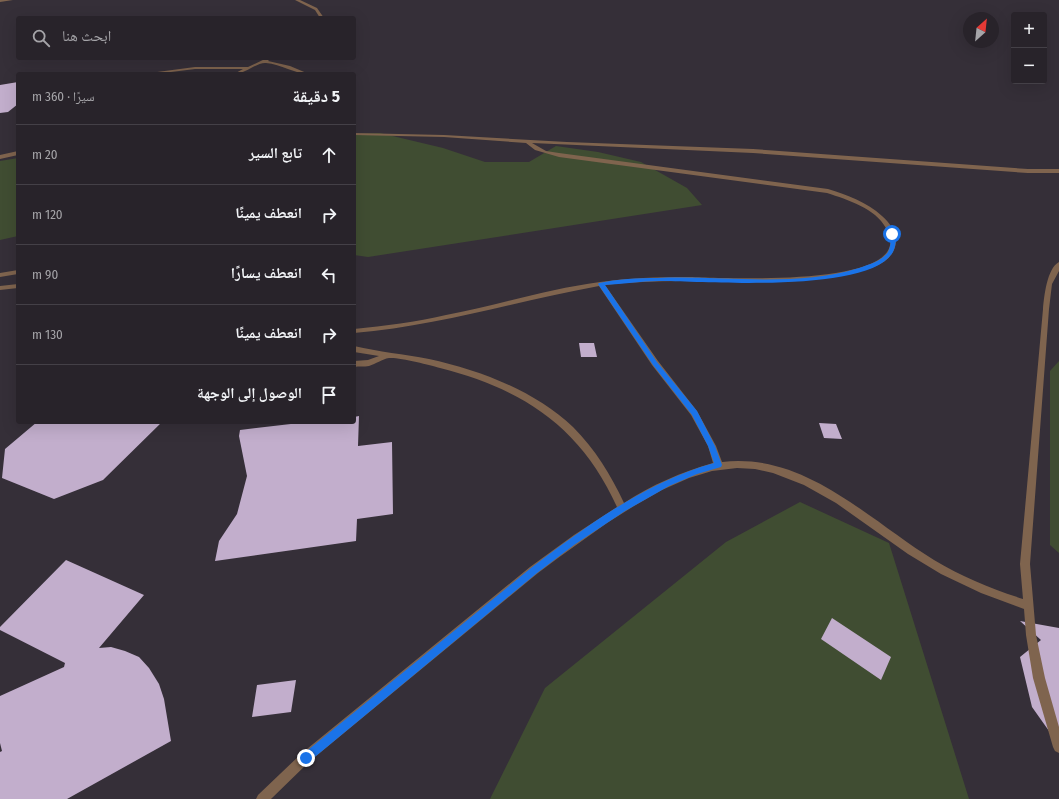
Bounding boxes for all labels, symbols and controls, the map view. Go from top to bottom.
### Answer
north arrow [963,12,999,48]
map controls [1011,12,1047,84]
button: + [1011,12,1047,48]
search box [16,16,356,60]
icon: search [30,27,52,49]
text: ابحث هنا [62,27,111,45]
button: − [1011,48,1047,84]
text: 5 دقيقة [292,86,340,107]
text: سيرًا · 360 m [32,89,95,104]
text: تابع السير [249,144,302,162]
icon: ahead [318,144,340,166]
text: 20 m [32,147,58,162]
text: انعطف يمينًا [235,204,302,222]
icon: right [318,204,340,226]
text: 120 m [32,207,63,222]
route start [883,225,901,243]
text: انعطف يسارًا [231,264,302,282]
icon: left [318,264,340,286]
text: 90 m [32,267,58,282]
text: انعطف يمينًا [235,324,302,342]
icon: right [318,324,340,346]
text: 130 m [32,327,63,342]
text: الوصول إلى الوجهة [197,384,302,402]
icon: arrive [318,384,340,406]
route end [297,749,315,767]

